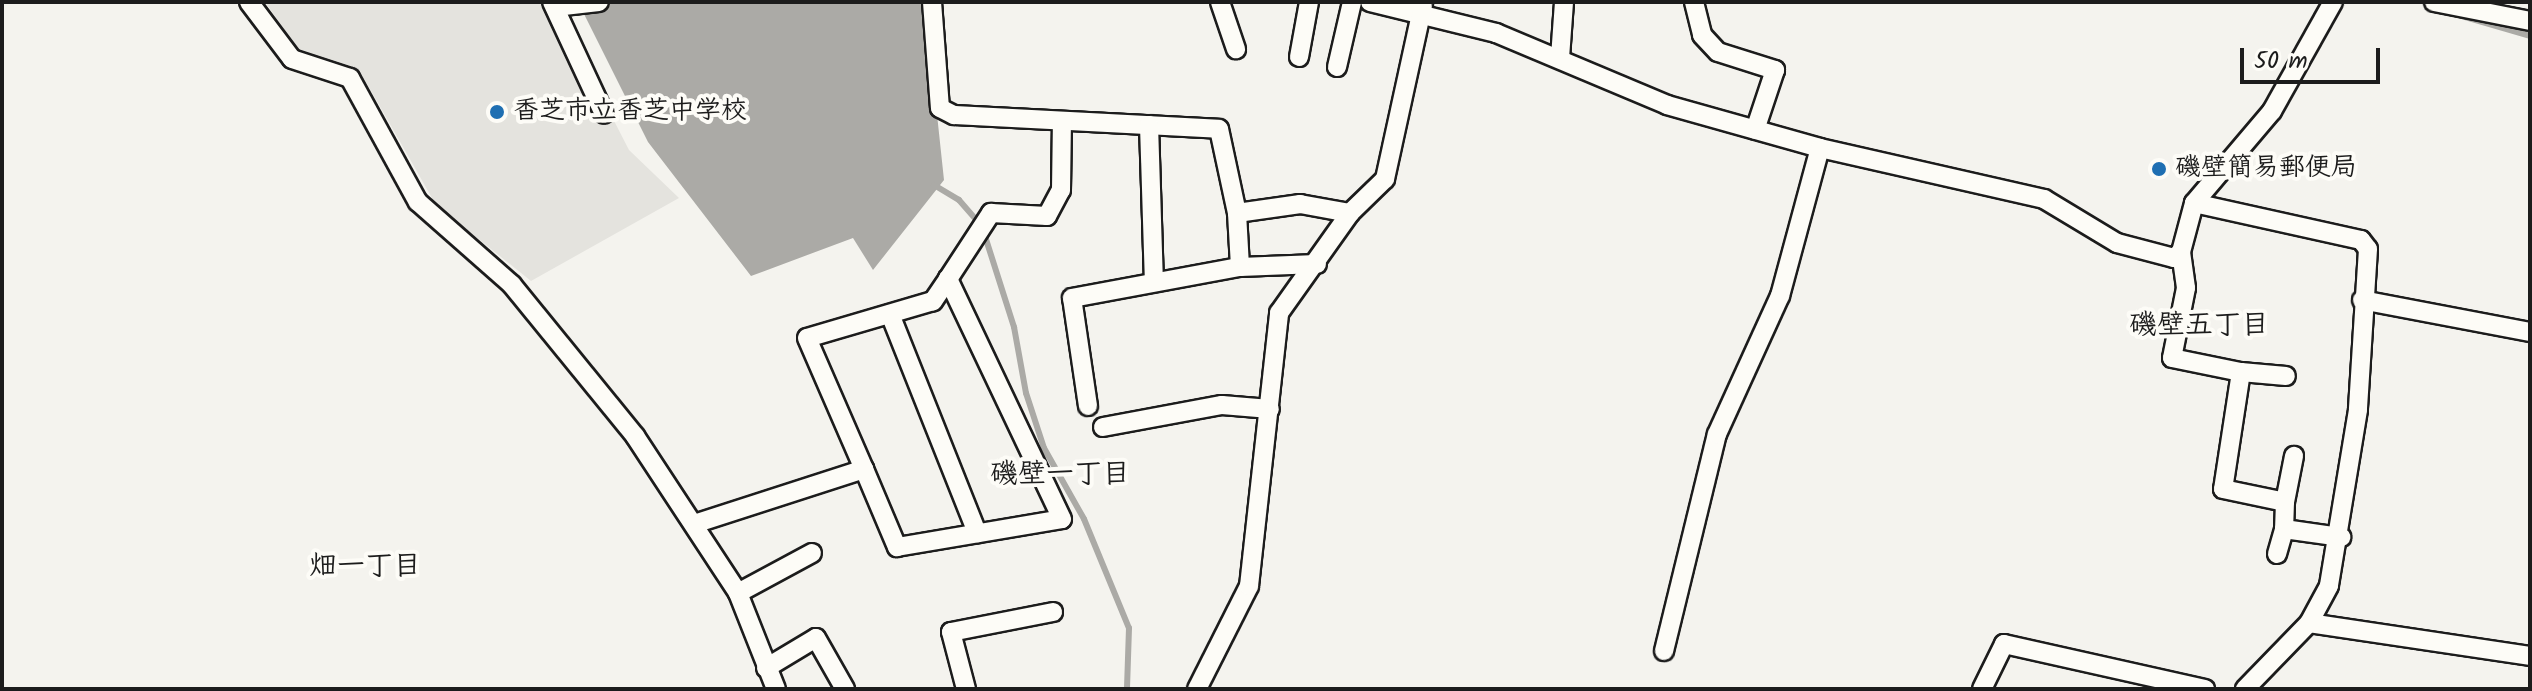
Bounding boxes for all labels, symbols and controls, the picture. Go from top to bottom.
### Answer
scale bar [2244,32,2384,82]
text: 50 m [2254,42,2308,81]
place label: 香芝市立香芝中学校 [513,96,747,128]
marker: 香芝市立香芝中学校 [488,103,506,121]
place label: 磯壁簡易郵便局 [2175,153,2357,185]
marker: 磯壁簡易郵便局 [2150,160,2168,178]
district label: 磯壁五丁目 [2129,309,2269,343]
district label: 磯壁一丁目 [990,458,1130,492]
district label: 畑一丁目 [309,550,421,584]

